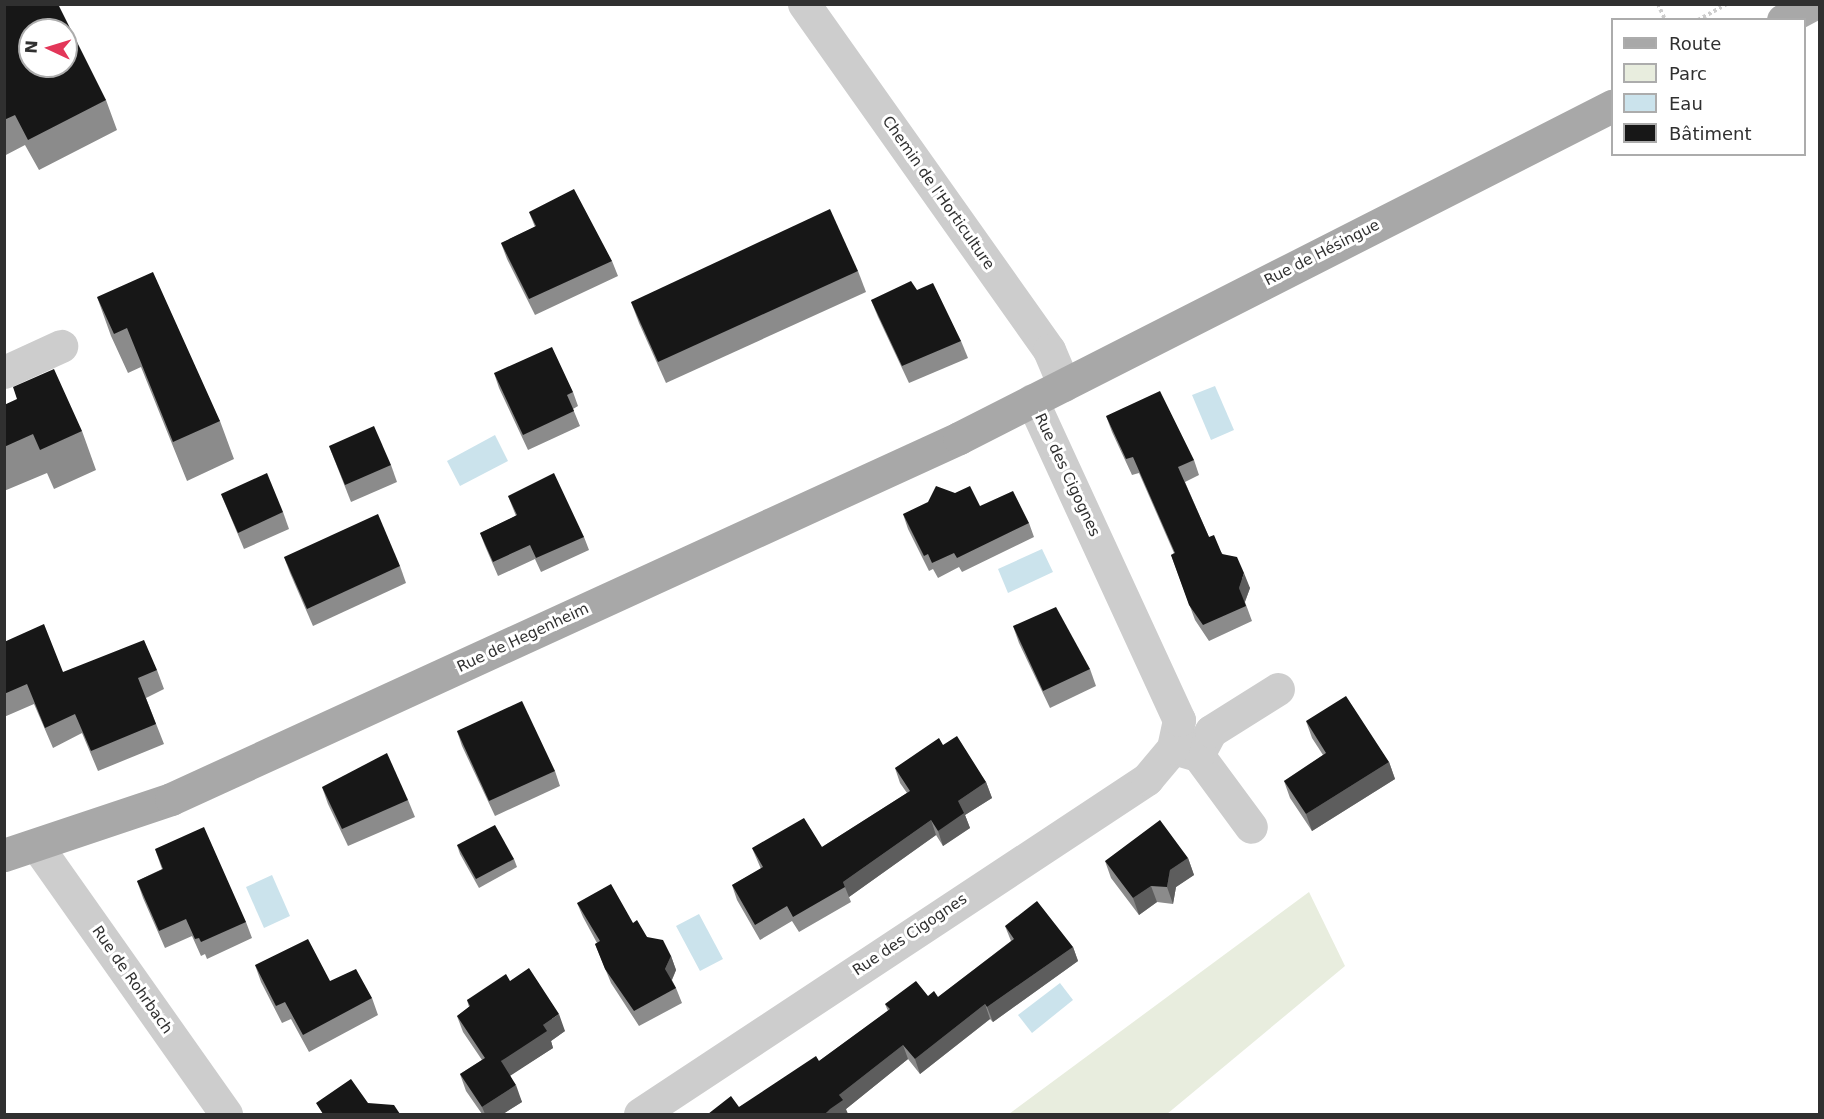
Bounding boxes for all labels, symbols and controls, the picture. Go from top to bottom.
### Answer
north arrow [18,18,78,78]
legend [1611,18,1806,156]
text: Route [1669,33,1721,54]
text: N [22,40,41,54]
text: Parc [1669,63,1707,84]
text: Eau [1669,93,1703,114]
street label: Chemin de l'Horticulture [878,113,998,273]
text: Bâtiment [1669,123,1752,144]
street label: Rue de Hésingue [1261,216,1383,290]
street label: Rue des Cigognes [1031,410,1103,540]
street label: Rue de Hegenheim [454,600,592,676]
street label: Rue des Cigognes [849,890,971,980]
street label: Rue de Rohrbach [88,922,176,1038]

